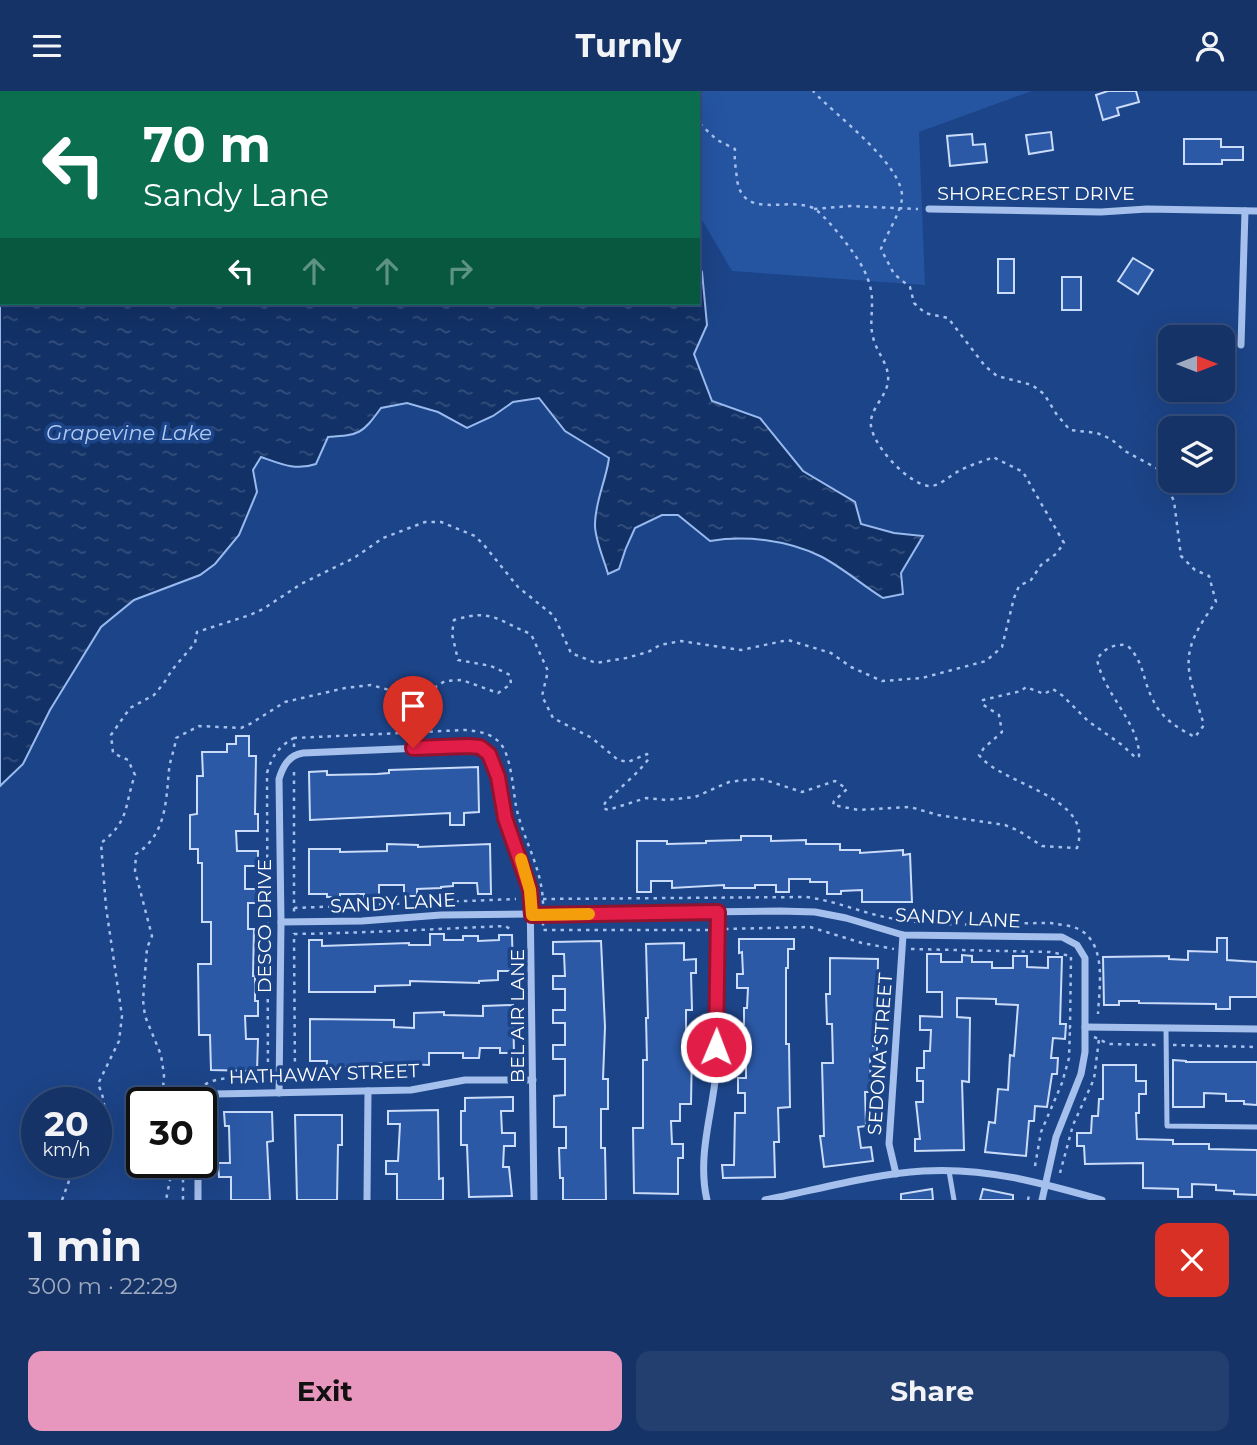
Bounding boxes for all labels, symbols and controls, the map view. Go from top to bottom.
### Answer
text: Turnly [576,26,681,65]
icon: menu [28,27,66,65]
icon: person [1191,27,1229,65]
text: 70 m [143,115,271,174]
icon: left [28,119,119,210]
text: Sandy Lane [143,175,329,214]
street label: SHORECREST DRIVE [937,182,1135,205]
icon: left [222,252,260,290]
icon: ahead [295,252,333,290]
icon: ahead [368,252,406,290]
icon: right [441,252,479,290]
north arrow [1158,325,1236,403]
map controls [1158,325,1235,493]
button: layers [1158,416,1235,493]
water label: Grapevine Lake [46,420,212,445]
pin [383,676,443,748]
icon: arrive [394,687,432,725]
street label: DESCO DRIVE [253,859,276,993]
street label: SANDY LANE [330,888,456,918]
street label: SANDY LANE [895,903,1021,933]
street label: BEL AIR LANE [506,949,529,1083]
street label: SEDONA STREET [863,972,897,1136]
position arrow [679,1010,753,1084]
street label: HATHAWAY STREET [228,1059,420,1089]
speed limit sign: 30 [126,1087,217,1178]
text: 20 [44,1102,89,1145]
text: km/h [42,1139,91,1161]
text: 1 min [28,1220,142,1272]
button: close [1155,1223,1229,1297]
text: 300 m · 22:29 [28,1272,178,1300]
button: Exit [28,1351,622,1431]
button: Share [636,1351,1229,1431]

